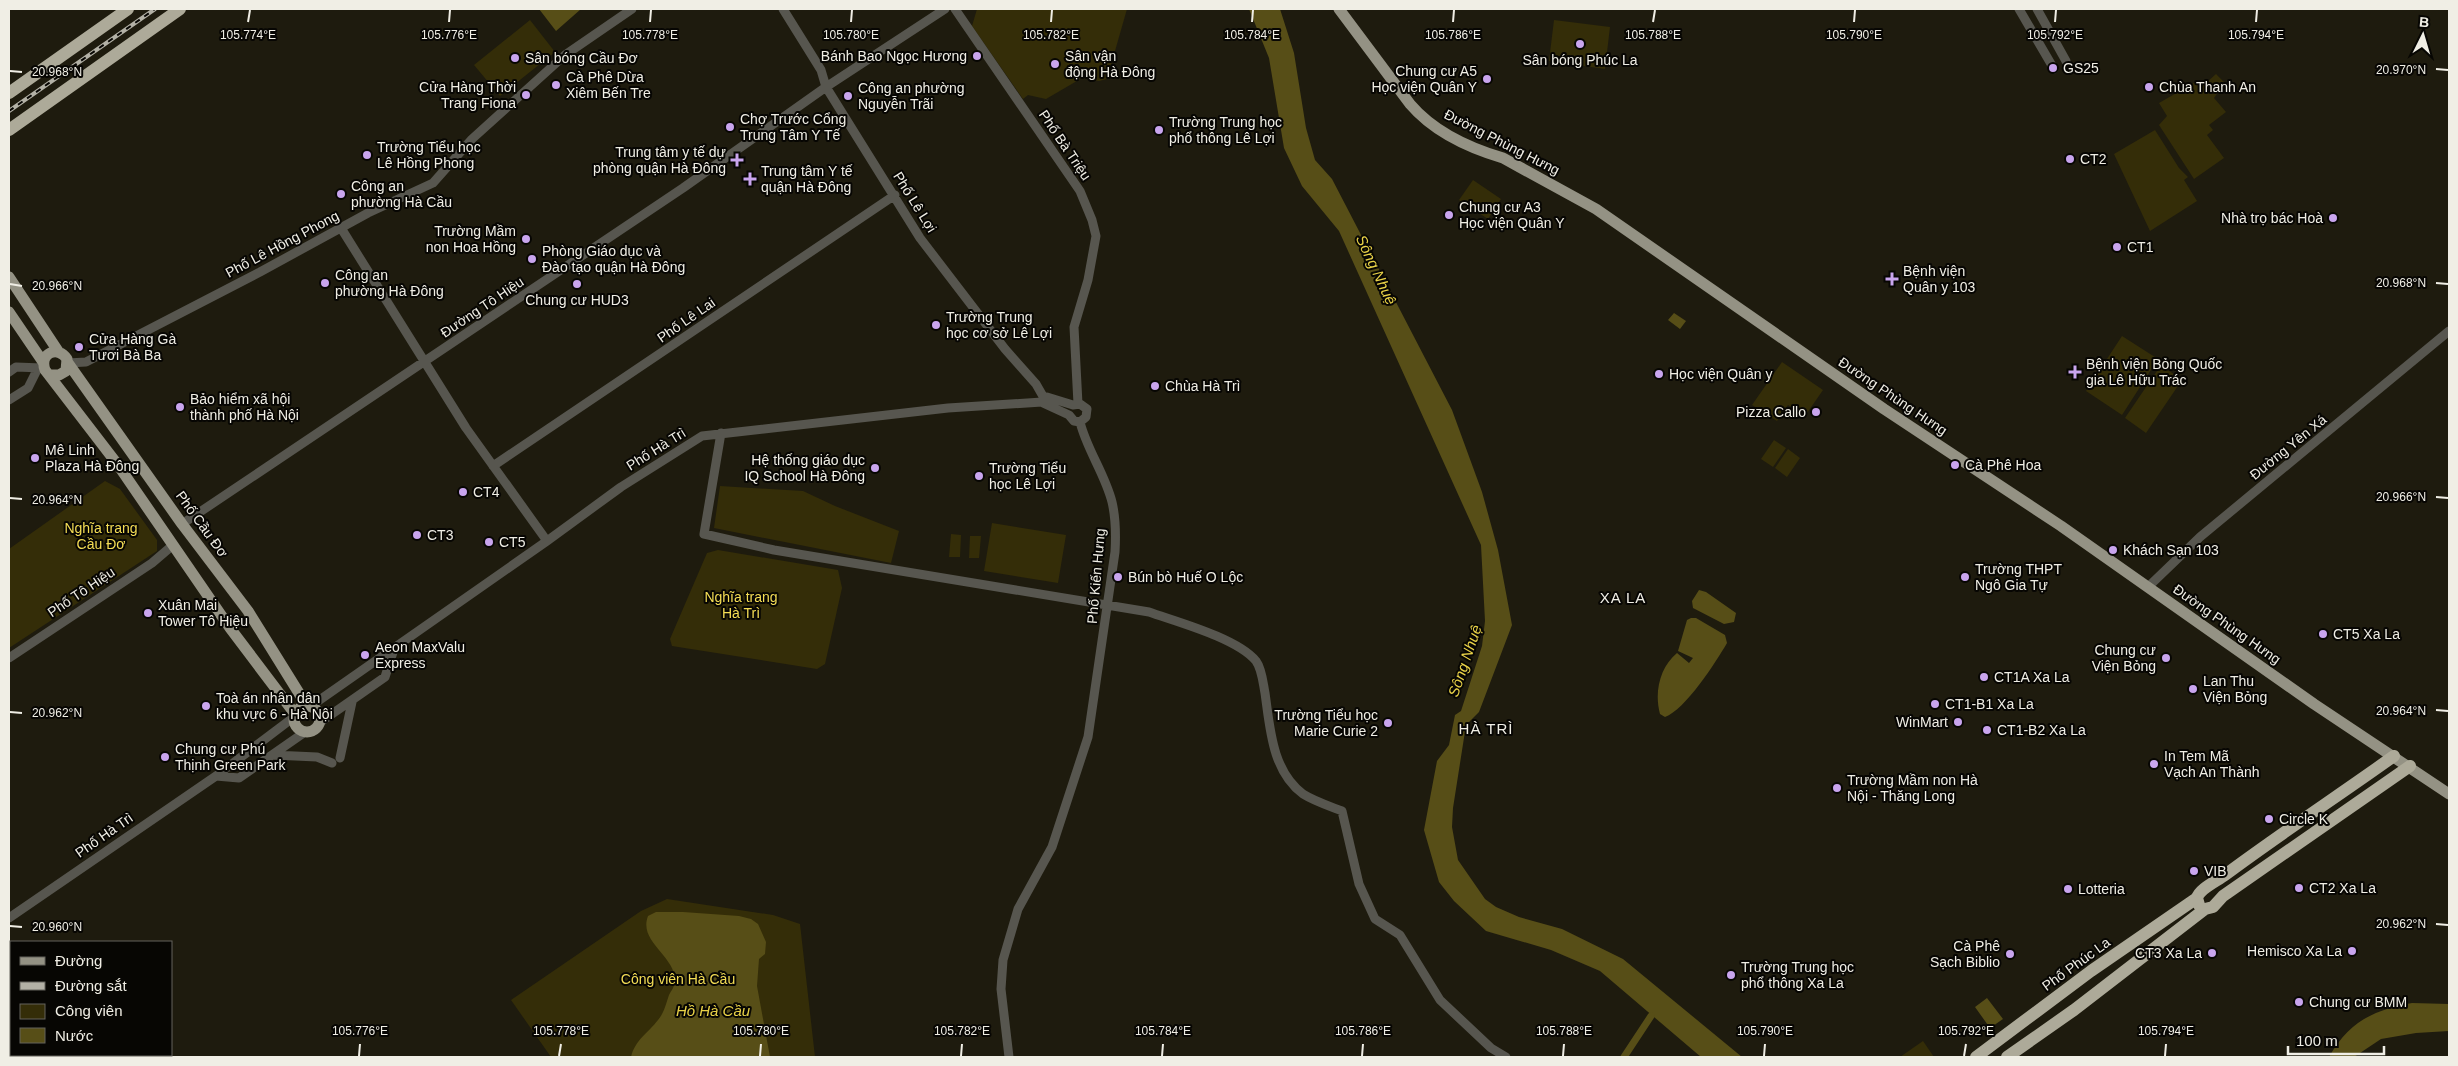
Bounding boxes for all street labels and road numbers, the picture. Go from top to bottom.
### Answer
street label: Đường Phùng Hưng [1442,106,1562,178]
street label: Phố Bà Triệu [1036,107,1094,183]
street label: Phố Lê Lợi [890,169,940,235]
street label: Phố Lê Hồng Phong [223,207,341,281]
street label: Đường Tô Hiệu [437,273,527,341]
street label: Phố Lê Lai [654,294,718,346]
street label: Đường Phùng Hưng [1836,354,1950,438]
street label: Đường Yên Xá [2247,411,2330,483]
street label: Phố Hà Trì [623,424,689,474]
street label: Phố Cầu Đơ [173,488,231,560]
street label: Phố Kiến Hưng [1084,528,1108,624]
street label: Phố Tô Hiệu [44,564,118,620]
street label: Đường Phùng Hưng [2170,581,2284,667]
street label: Phố Hà Trì [72,809,136,861]
street label: Phố Phúc La [2039,934,2113,994]

